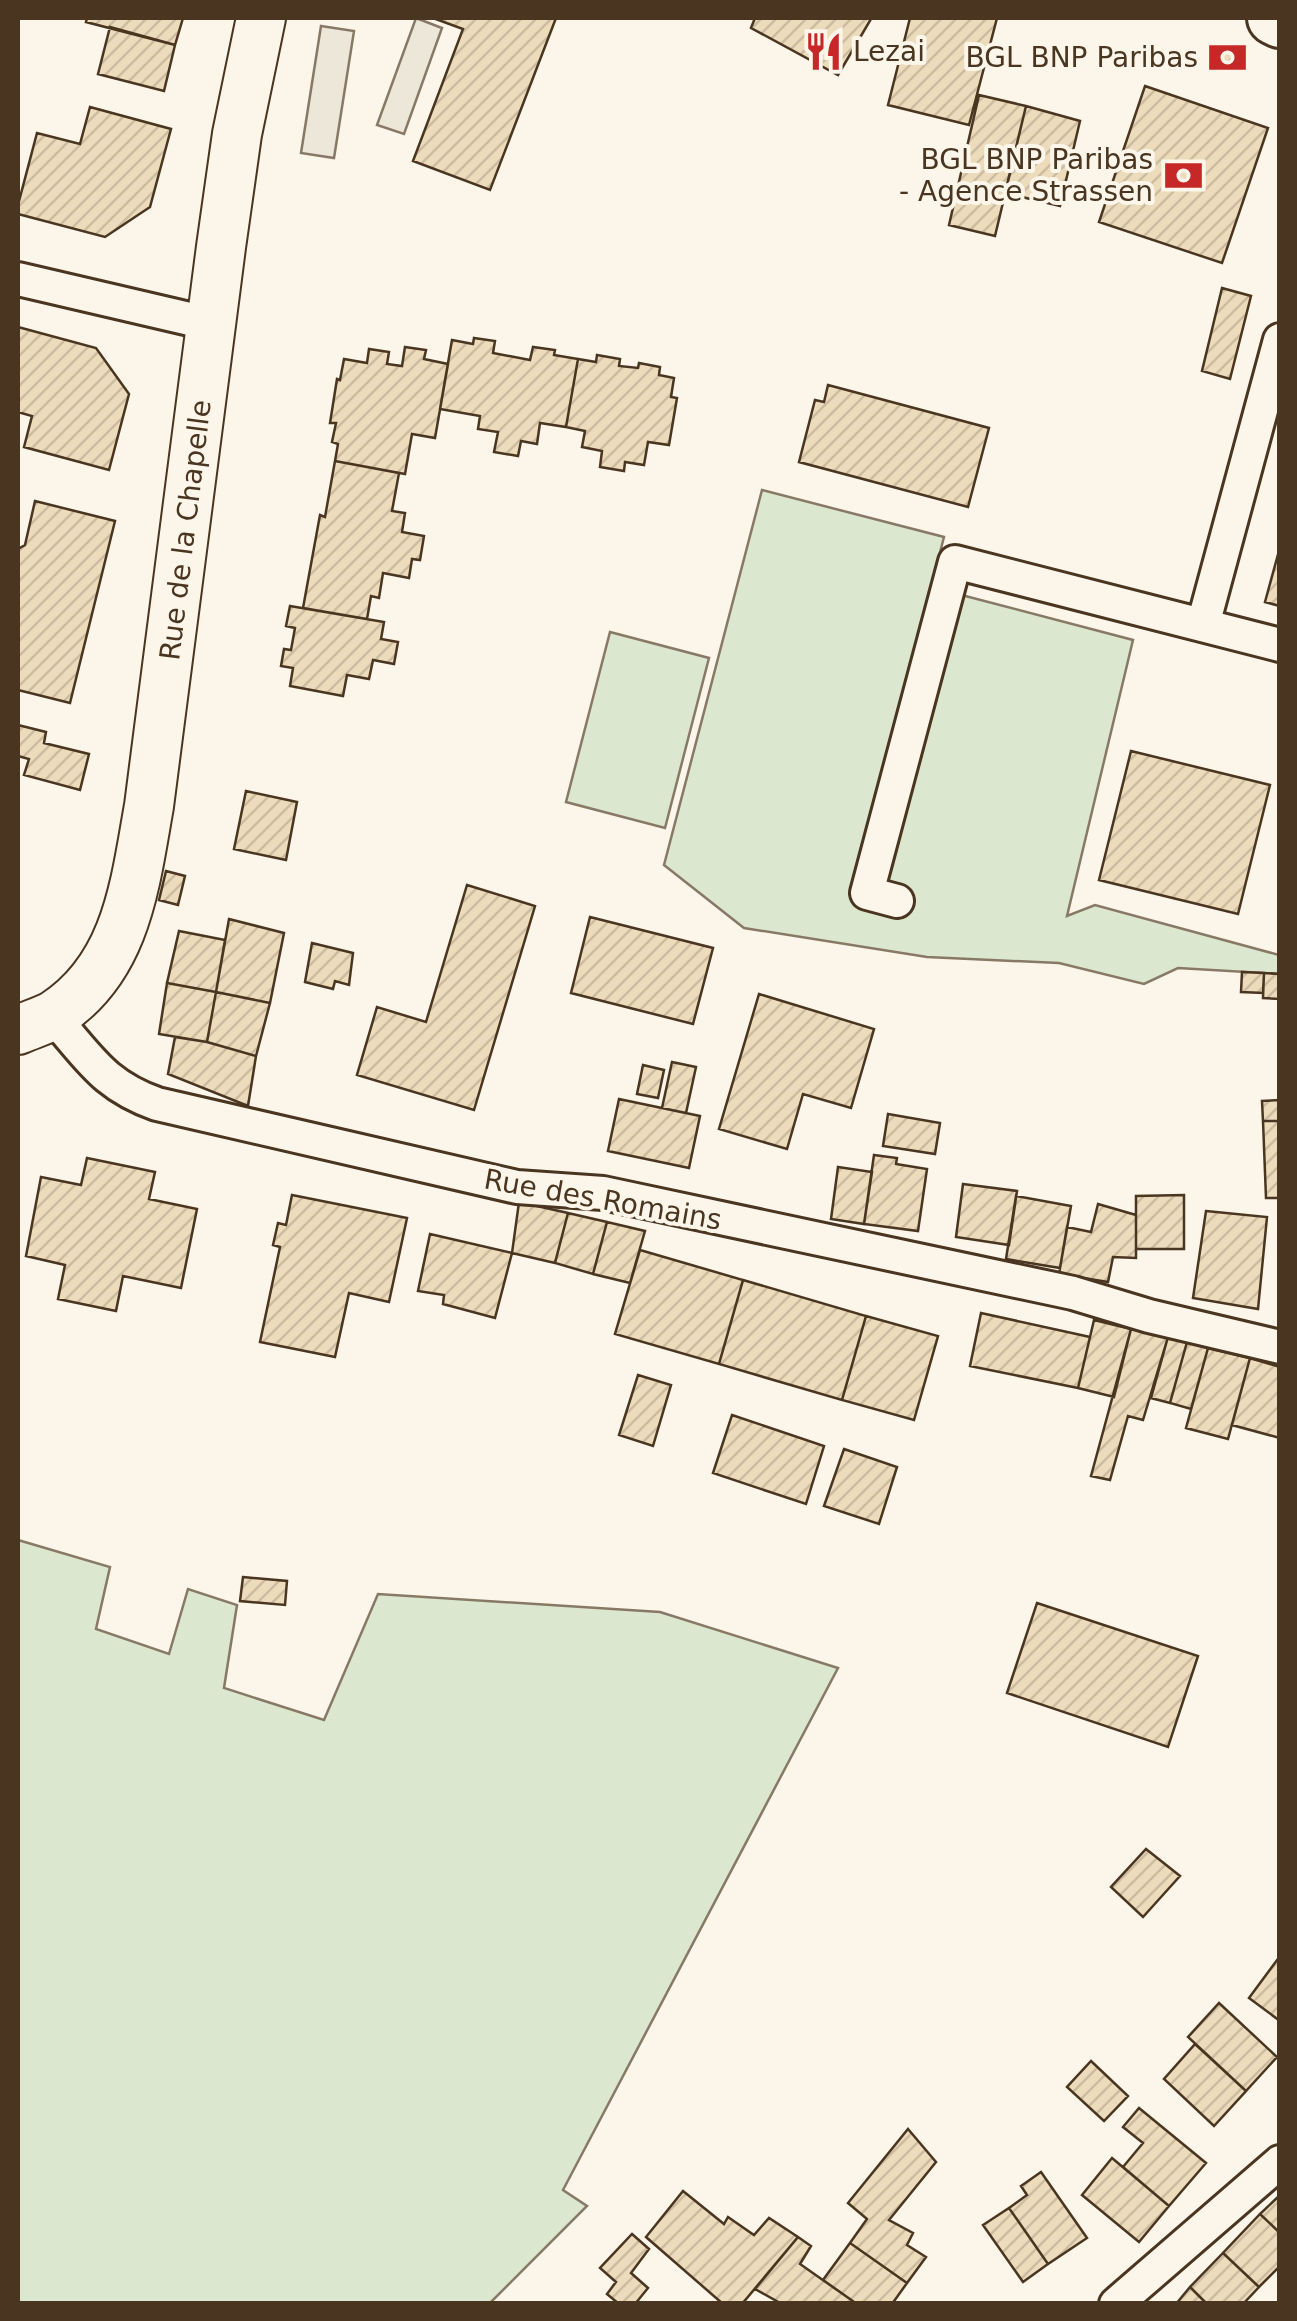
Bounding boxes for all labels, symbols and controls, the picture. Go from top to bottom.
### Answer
restaurant icon: Lezai [802,30,844,72]
place label: Lezai [853,35,925,68]
bank icon: BGL BNP Paribas [1207,36,1249,78]
place label: BGL BNP Paribas [966,41,1198,74]
place label: BGL BNP Paribas - Agence Strassen [899,143,1153,208]
bank icon: BGL BNP Paribas - Agence Strassen [1162,154,1204,196]
street label: Rue de la Chapelle [153,398,218,662]
street label: Rue des Romains [482,1162,724,1237]

